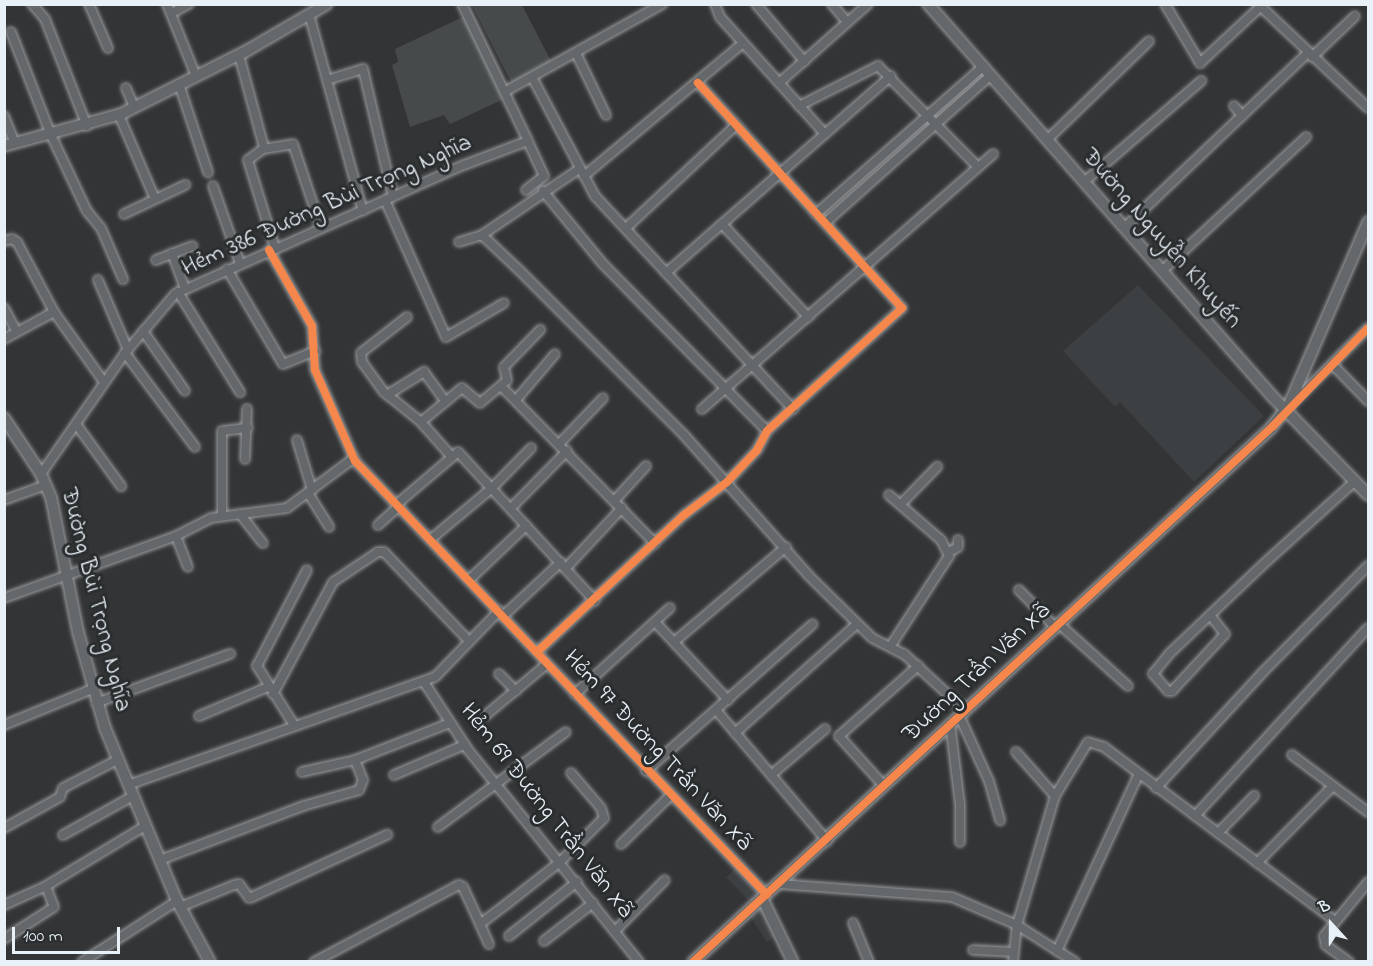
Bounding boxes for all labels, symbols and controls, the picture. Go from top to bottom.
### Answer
street label: Hẻm 386 Đường Bùi Trọng Nghĩa [178,129,476,283]
street label: Đường Nguyễn Khuyến [1075,143,1247,335]
street label: Đường Bùi Trọng Nghĩa [53,485,137,715]
street label: Đường Trần Văn Xã [897,597,1057,749]
street label: Hẻm 97 Đường Trần Văn Xã [556,645,758,857]
street label: Hẻm 69 Đường Trần Văn Xã [453,698,639,924]
north arrow [1301,894,1361,954]
text: B [1315,894,1334,920]
scale bar [15,915,123,953]
text: 100 m [23,924,63,950]

